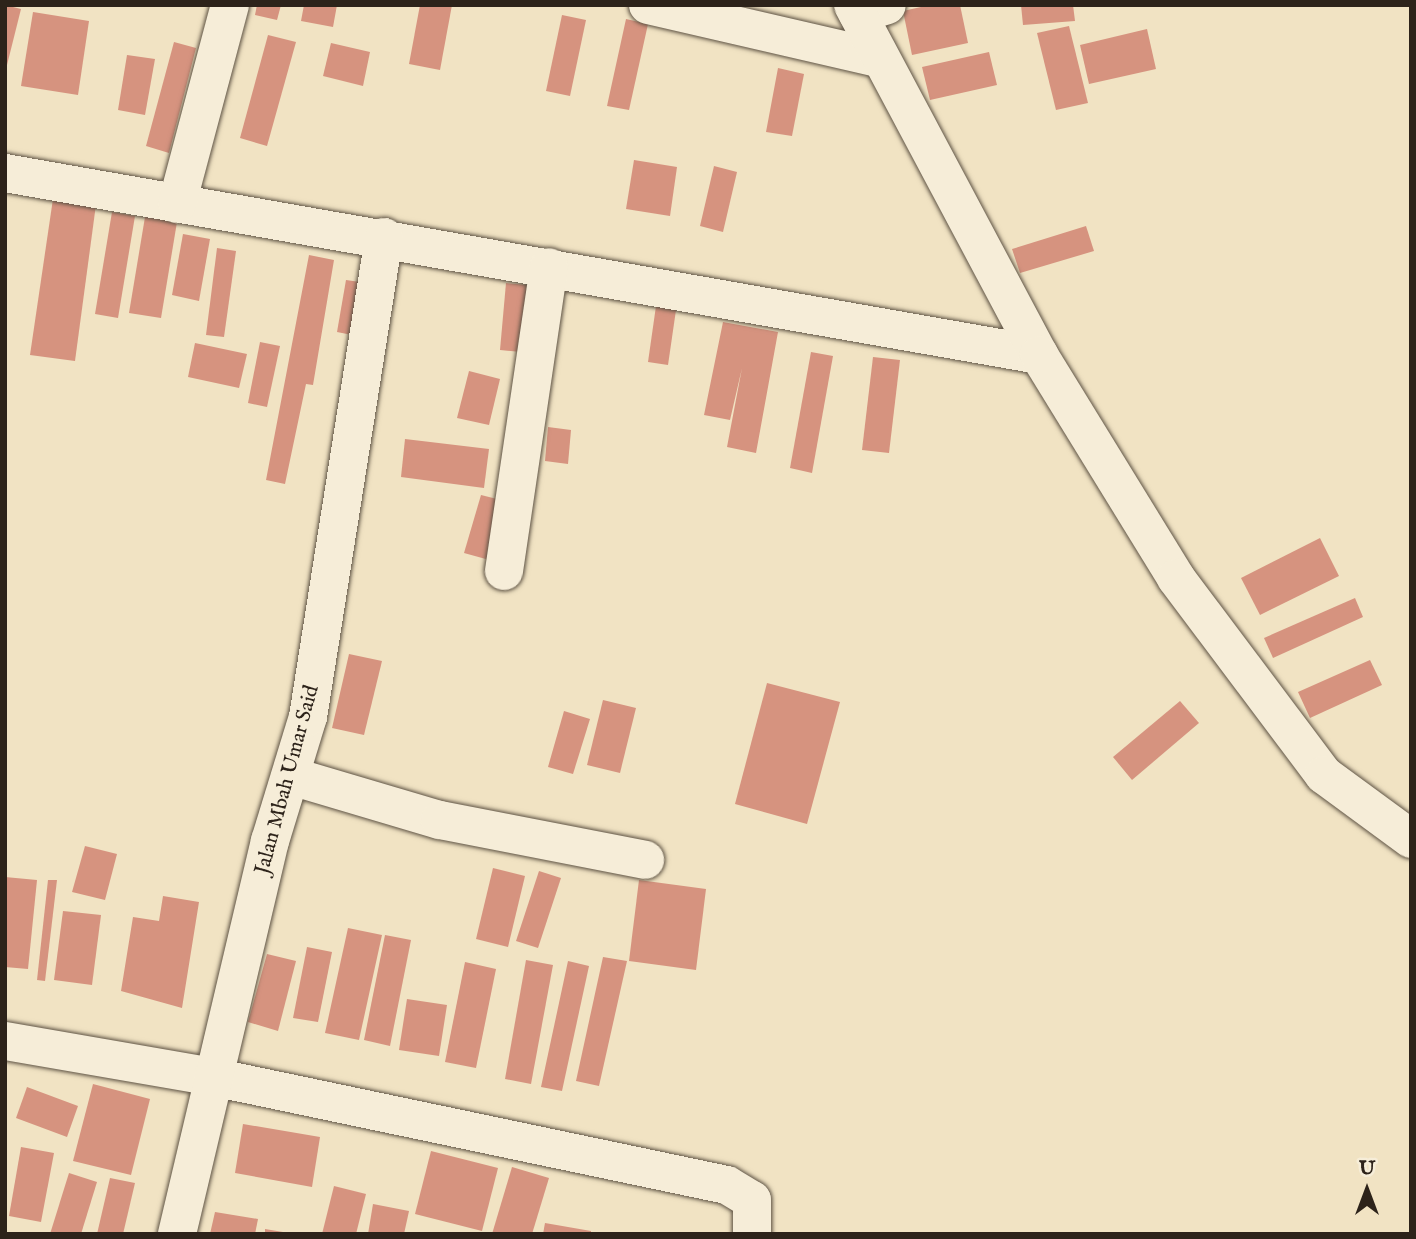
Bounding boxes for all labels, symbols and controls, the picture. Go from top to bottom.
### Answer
street label: Jalan Mbah Umar Said [251,683,325,877]
north arrow [1332,1155,1402,1225]
text: U [1359,1157,1375,1181]

